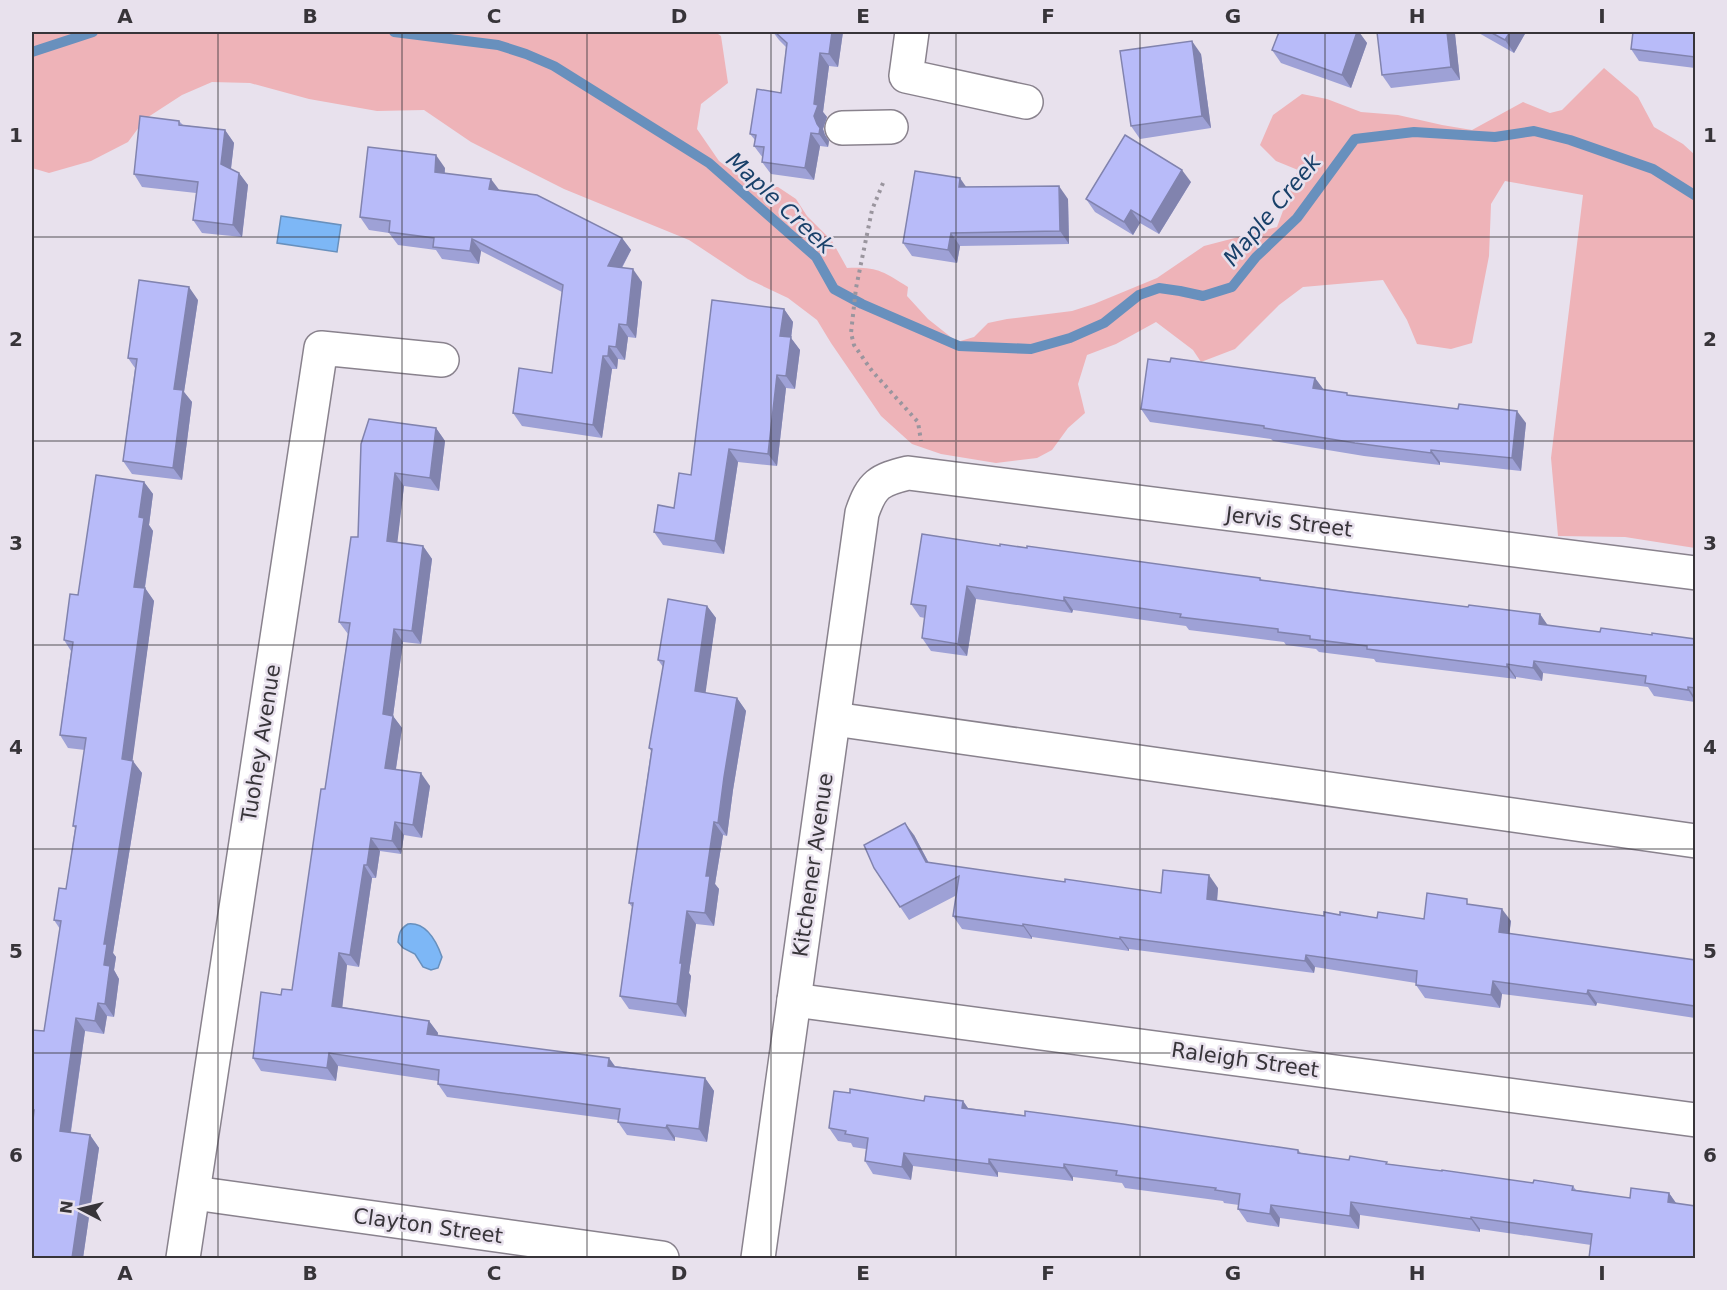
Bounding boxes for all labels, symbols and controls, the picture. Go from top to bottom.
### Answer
text: A [117,4,133,28]
text: B [302,4,318,28]
text: C [487,4,501,28]
text: D [671,4,687,28]
text: E [856,4,870,28]
text: F [1041,4,1055,28]
text: G [1225,4,1241,28]
text: H [1409,4,1425,28]
text: I [1598,4,1606,28]
text: 1 [9,123,23,147]
text: 1 [1703,123,1717,147]
water label: Maple Creek [721,147,840,260]
water label: Maple Creek [1218,148,1327,271]
text: 2 [9,327,23,351]
text: 2 [1703,327,1717,351]
street label: Jervis Street [1222,502,1354,542]
text: 3 [9,531,23,555]
text: 3 [1703,531,1717,555]
street label: Tuohey Avenue [237,663,285,824]
text: 4 [9,735,23,759]
text: 4 [1703,735,1717,759]
street label: Kitchener Avenue [788,772,838,958]
text: 5 [9,939,23,963]
text: 5 [1703,939,1717,963]
street label: Raleigh Street [1170,1038,1320,1082]
text: 6 [9,1143,23,1167]
text: 6 [1703,1143,1717,1167]
north arrow [51,1179,111,1239]
text: N [56,1199,77,1215]
street label: Clayton Street [352,1204,504,1248]
text: A [117,1261,133,1285]
text: B [302,1261,318,1285]
text: C [487,1261,501,1285]
text: D [671,1261,687,1285]
text: E [856,1261,870,1285]
text: F [1041,1261,1055,1285]
text: G [1225,1261,1241,1285]
text: H [1409,1261,1425,1285]
text: I [1598,1261,1606,1285]

